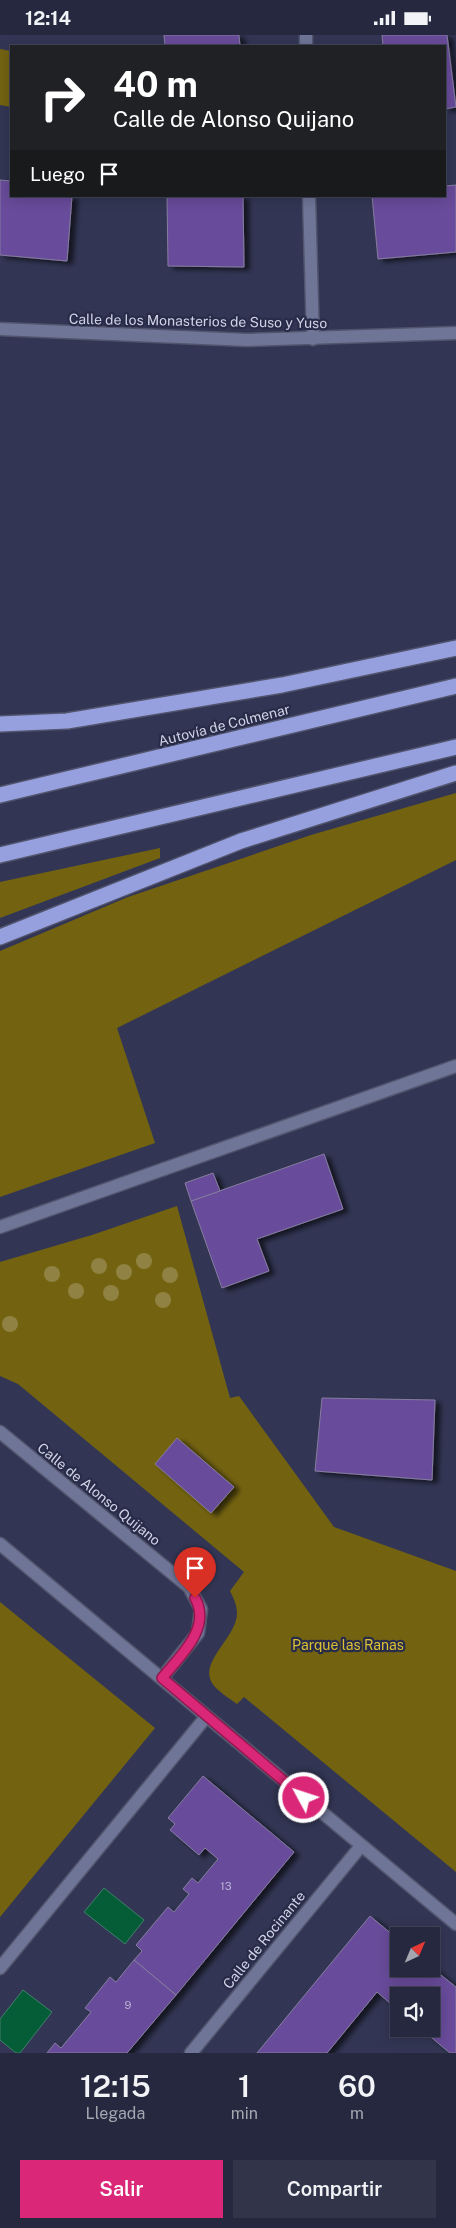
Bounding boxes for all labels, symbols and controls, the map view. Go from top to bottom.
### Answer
text: 12:14 [25,7,71,29]
text: 40 m [113,64,198,105]
icon: right [30,65,95,130]
text: Calle de Alonso Quijano [113,106,354,132]
icon: arrive [95,160,123,188]
text: Luego [30,163,85,185]
street label: Calle de los Monasterios de Suso y Yuso [69,311,327,331]
street label: Autovía de Colmenar [157,701,291,749]
street label: Calle de Alonso Quijano [34,1439,164,1549]
pin [174,1547,216,1598]
icon: arrive [181,1554,209,1582]
park label: Parque las Ranas [292,1637,404,1653]
position arrow [277,1771,329,1823]
house number: 13 [220,1880,232,1892]
street label: Calle de Rocinante [220,1888,308,1992]
north arrow [390,1927,440,1977]
map controls [390,1927,440,2037]
button: sound [390,1987,440,2037]
house number: 9 [125,1999,132,2011]
text: 12:15 [80,2068,151,2104]
text: 1 [238,2068,251,2104]
text: 60 [338,2068,376,2104]
text: Llegada [86,2104,145,2123]
text: min [231,2104,258,2123]
text: m [350,2104,364,2123]
button: Salir [20,2160,223,2218]
button: Compartir [233,2160,436,2218]

